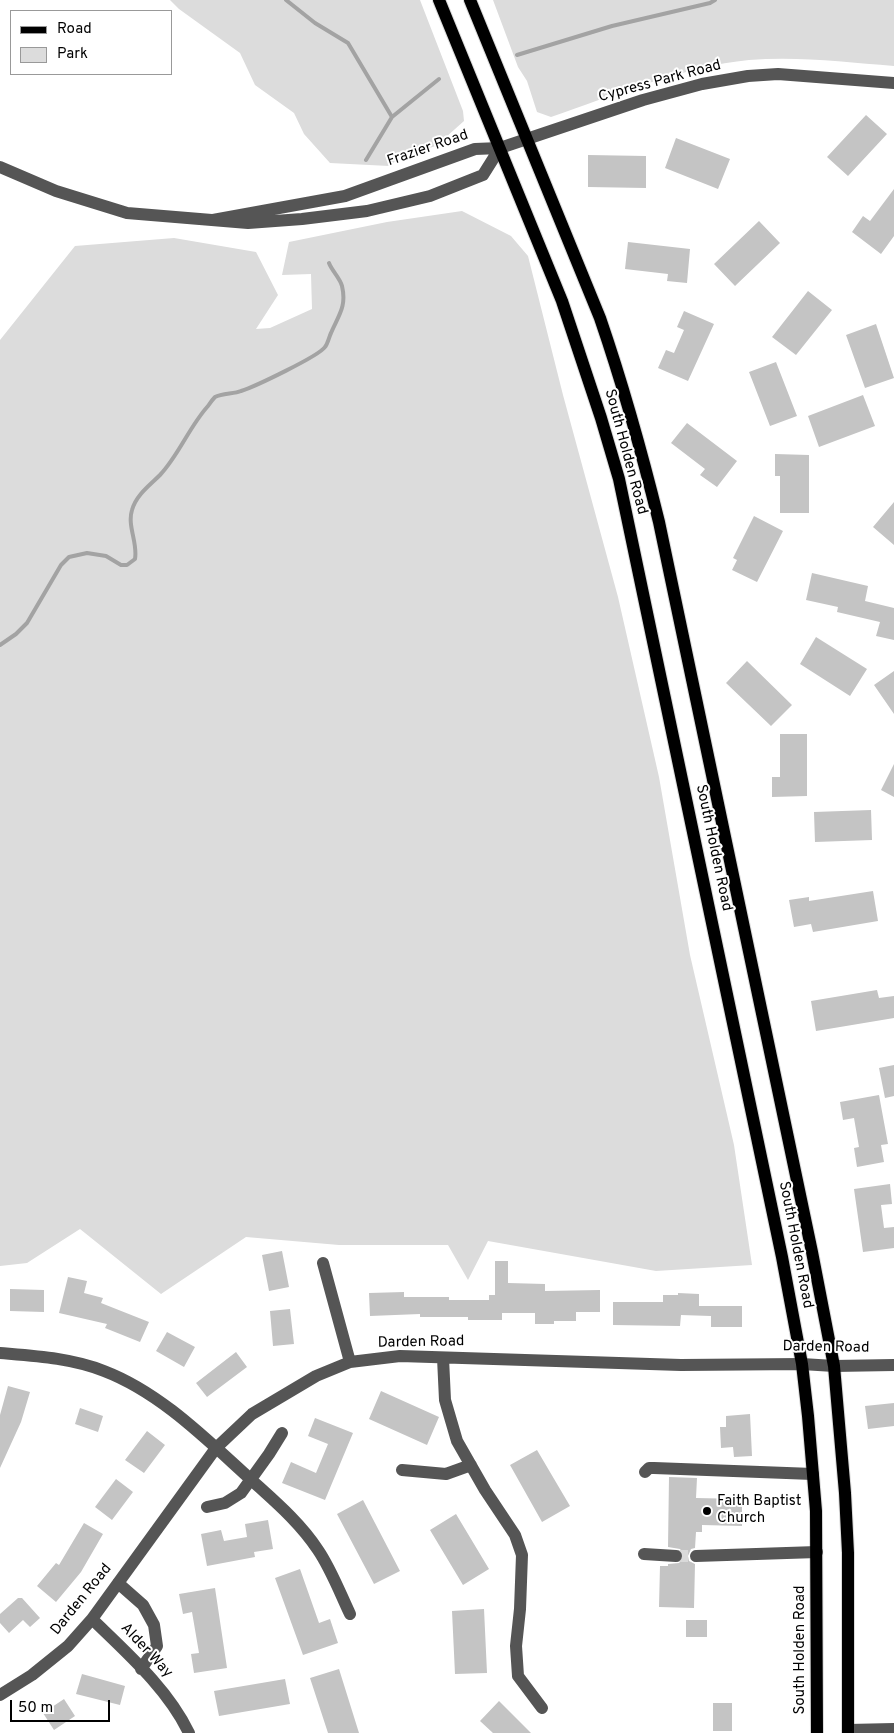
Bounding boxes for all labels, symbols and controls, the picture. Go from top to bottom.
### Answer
legend [10,10,172,75]
text: Road [57,20,92,39]
text: Park [57,45,88,64]
street label: Cypress Park Road [597,57,723,107]
street label: Frazier Road [385,127,471,171]
street label: South Holden Road [600,387,650,517]
street label: South Holden Road [691,783,735,913]
street label: South Holden Road [774,1180,816,1310]
street label: Darden Road [377,1333,465,1353]
street label: Darden Road [782,1338,870,1358]
place label: Faith Baptist Church [717,1493,801,1528]
marker: Faith Baptist Church [701,1505,713,1517]
street label: Darden Road [48,1561,116,1639]
street label: South Holden Road [792,1585,810,1715]
street label: Alder Way [116,1620,176,1682]
scale bar [12,1690,112,1722]
text: 50 m [18,1699,53,1718]

